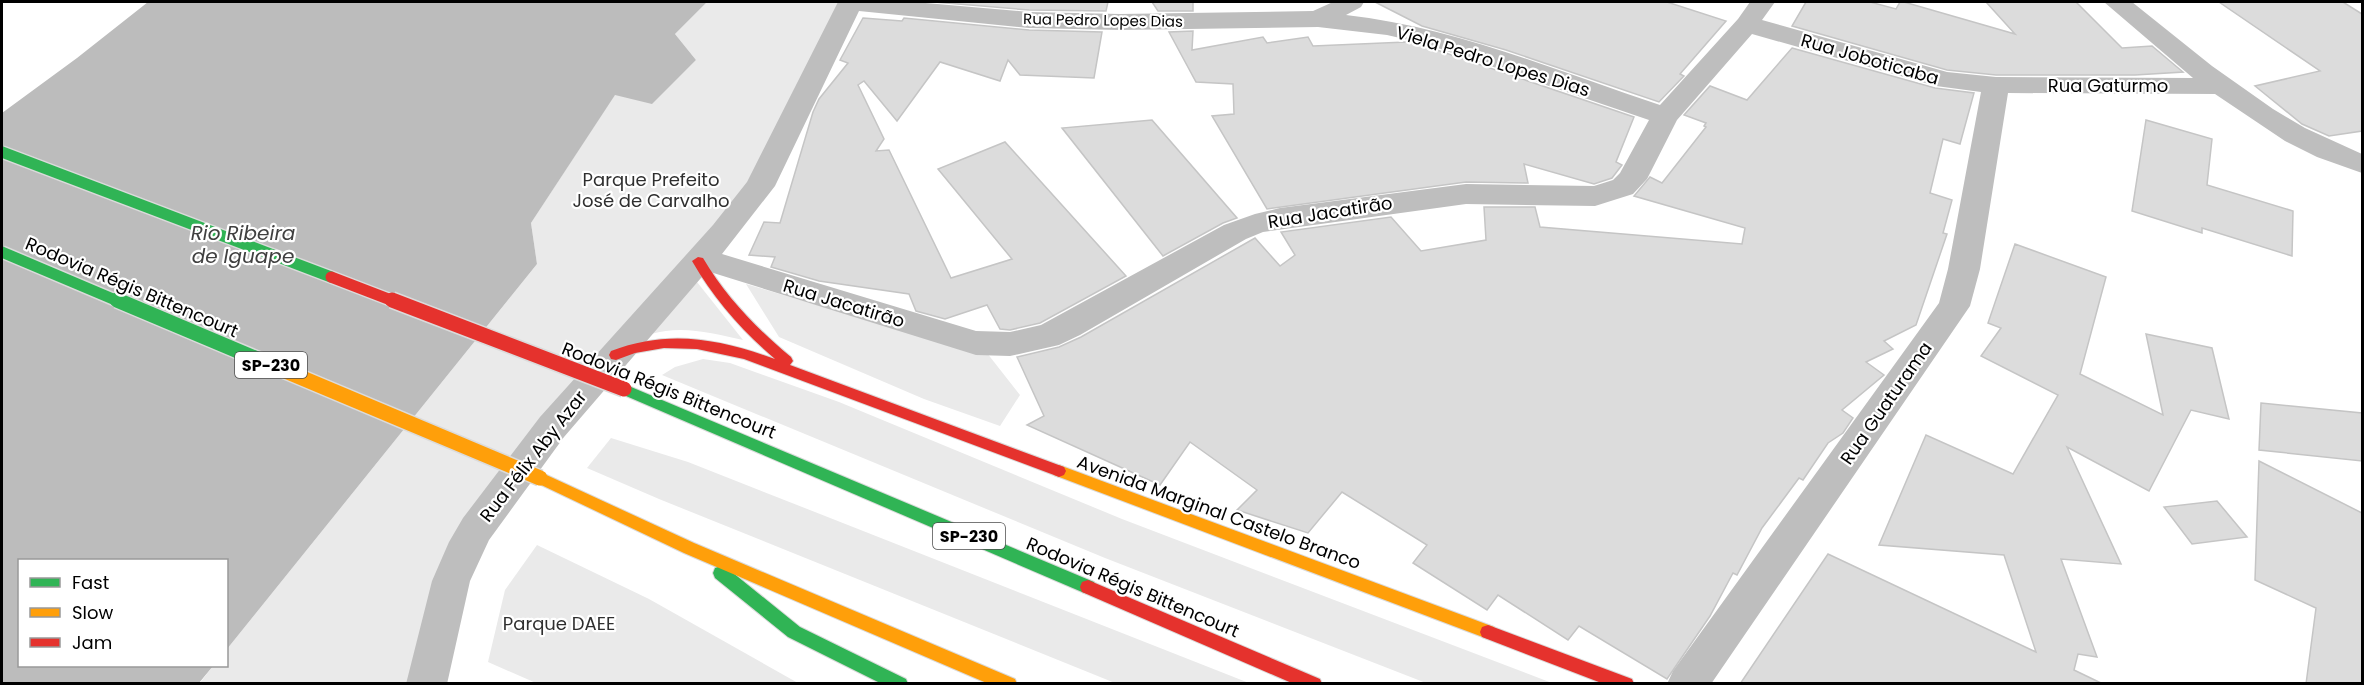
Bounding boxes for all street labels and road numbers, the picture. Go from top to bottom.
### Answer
street label: Rua Pedro Lopes Dias [1023,8,1183,32]
street label: Viela Pedro Lopes Dias [1393,20,1593,102]
street label: Rua Joboticaba [1798,27,1942,91]
street label: Rua Gaturmo [2048,73,2168,98]
street label: Rua Jacatirão [1266,190,1394,234]
street label: Rodovia Régis Bittencourt [22,231,242,343]
street label: Rua Jacatirão [780,273,908,333]
street label: Rodovia Régis Bittencourt [558,336,780,444]
street label: Rua Guaturama [1834,337,1938,469]
road number: SP-230 [235,352,307,378]
street label: Rua Félix Aby Azar [474,385,592,527]
street label: Avenida Marginal Castelo Branco [1074,449,1364,575]
road number: SP-230 [933,523,1005,549]
street label: Rodovia Régis Bittencourt [1023,531,1243,643]

